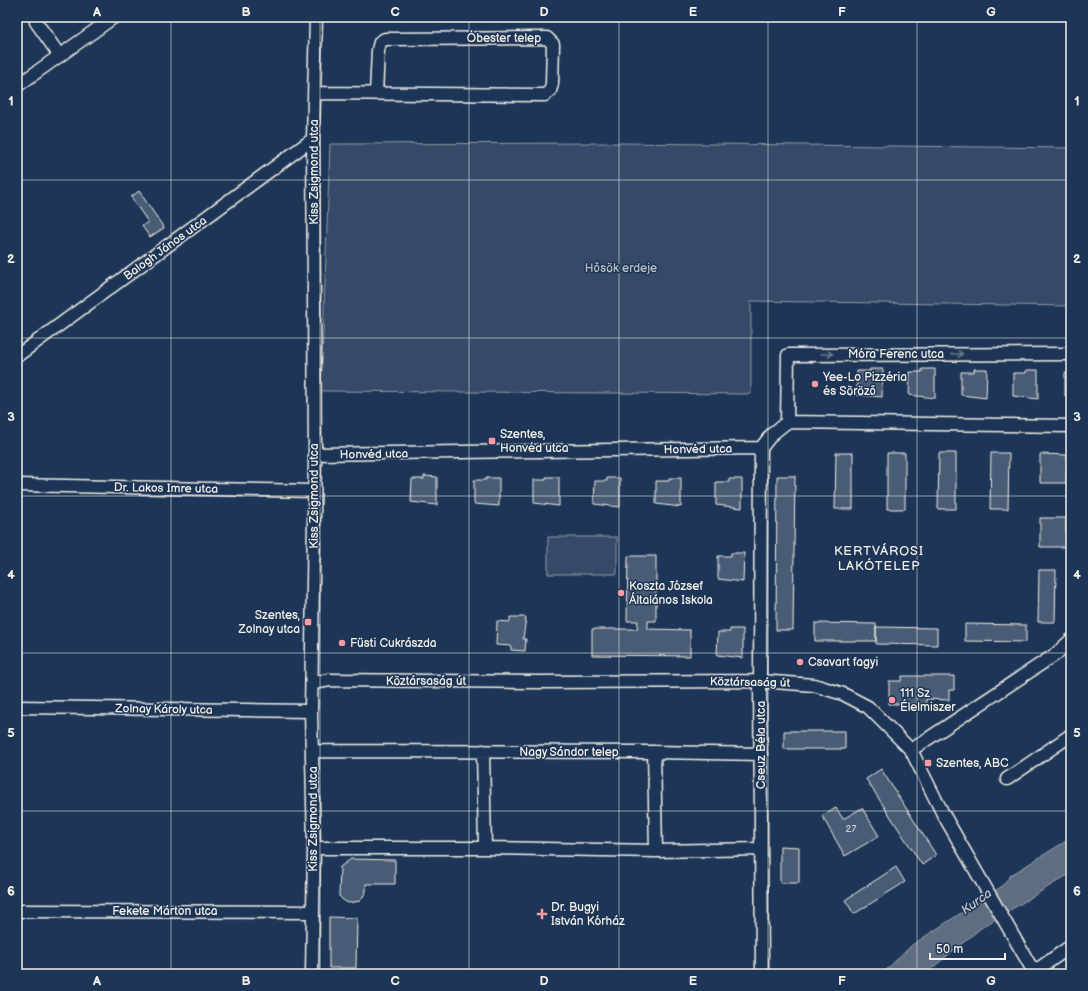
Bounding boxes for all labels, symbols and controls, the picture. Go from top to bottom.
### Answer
text: A [92,4,101,20]
text: B [241,4,251,20]
text: C [390,4,400,20]
text: D [539,4,549,20]
text: E [689,4,698,20]
text: F [838,4,846,20]
text: G [986,4,996,20]
street label: Óbester telep [467,29,541,46]
text: 1 [8,93,14,109]
text: 1 [1074,93,1080,109]
street label: Kiss Zsigmond utca [307,119,322,225]
street label: Balogh János utca [121,213,210,284]
text: 2 [7,251,15,267]
text: 2 [1073,251,1081,267]
park label: Hősök erdeje [585,261,657,276]
street label: Móra Ferenc utca [848,347,944,362]
one-way arrow [820,350,833,358]
one-way arrow [950,350,963,358]
place label: Yee-Lo Pizzéria és Söröző [822,370,907,399]
marker: Yee-Lo Pizzéria és Söröző [810,379,820,389]
text: 3 [7,409,15,425]
text: 3 [1073,409,1081,425]
place label: Szentes, Honvéd utca [500,427,569,456]
marker: Szentes, Honvéd utca [487,436,497,446]
street label: Honvéd utca [664,441,733,458]
street label: Kiss Zsigmond utca [307,443,322,549]
street label: Honvéd utca [340,446,409,463]
street label: Dr. Lakos Imre utca [114,480,218,497]
district label: KERTVÁROSI LAKÓTELEP [834,542,924,574]
text: 4 [7,567,15,583]
text: 4 [1073,567,1081,583]
place label: Koszta József Általános Iskola [629,579,713,608]
marker: Koszta József Általános Iskola [616,588,626,598]
place label: Szentes, Zolnay utca [238,608,300,637]
marker: Szentes, Zolnay utca [303,617,313,627]
place label: Füsti Cukrászda [350,636,437,651]
marker: Füsti Cukrászda [337,638,347,648]
place label: Csavart fagyi [808,655,878,670]
marker: Csavart fagyi [795,657,805,667]
street label: Köztársaság út [386,674,466,689]
street label: Köztársaság út [710,674,791,691]
place label: 111 Sz Élelmiszer [900,686,956,715]
marker: 111 Sz Élelmiszer [887,695,897,705]
street label: Zolnay Károly utca [114,701,213,718]
street label: Cseuz Béla utca [754,701,769,789]
text: 5 [7,725,15,741]
text: 5 [1073,725,1081,741]
street label: Nagy Sándor telep [519,745,619,760]
place label: Szentes, ABC [936,756,1009,771]
marker: Szentes, ABC [923,758,933,768]
street label: Kiss Zsigmond utca [306,766,321,872]
house number: 27 [846,823,856,835]
text: 6 [7,883,15,899]
text: 6 [1073,883,1081,899]
water label: Kurca [958,885,995,918]
place label: Dr. Bugyi István Kórház [551,900,625,929]
street label: Fekete Márton utca [112,904,218,919]
marker: Dr. Bugyi István Kórház [536,908,548,920]
scale bar [930,935,1005,961]
text: 50 m [936,942,963,957]
text: A [92,973,101,989]
text: B [241,973,251,989]
text: C [390,973,400,989]
text: D [539,973,549,989]
text: E [689,973,698,989]
text: F [838,973,846,989]
text: G [986,973,996,989]

